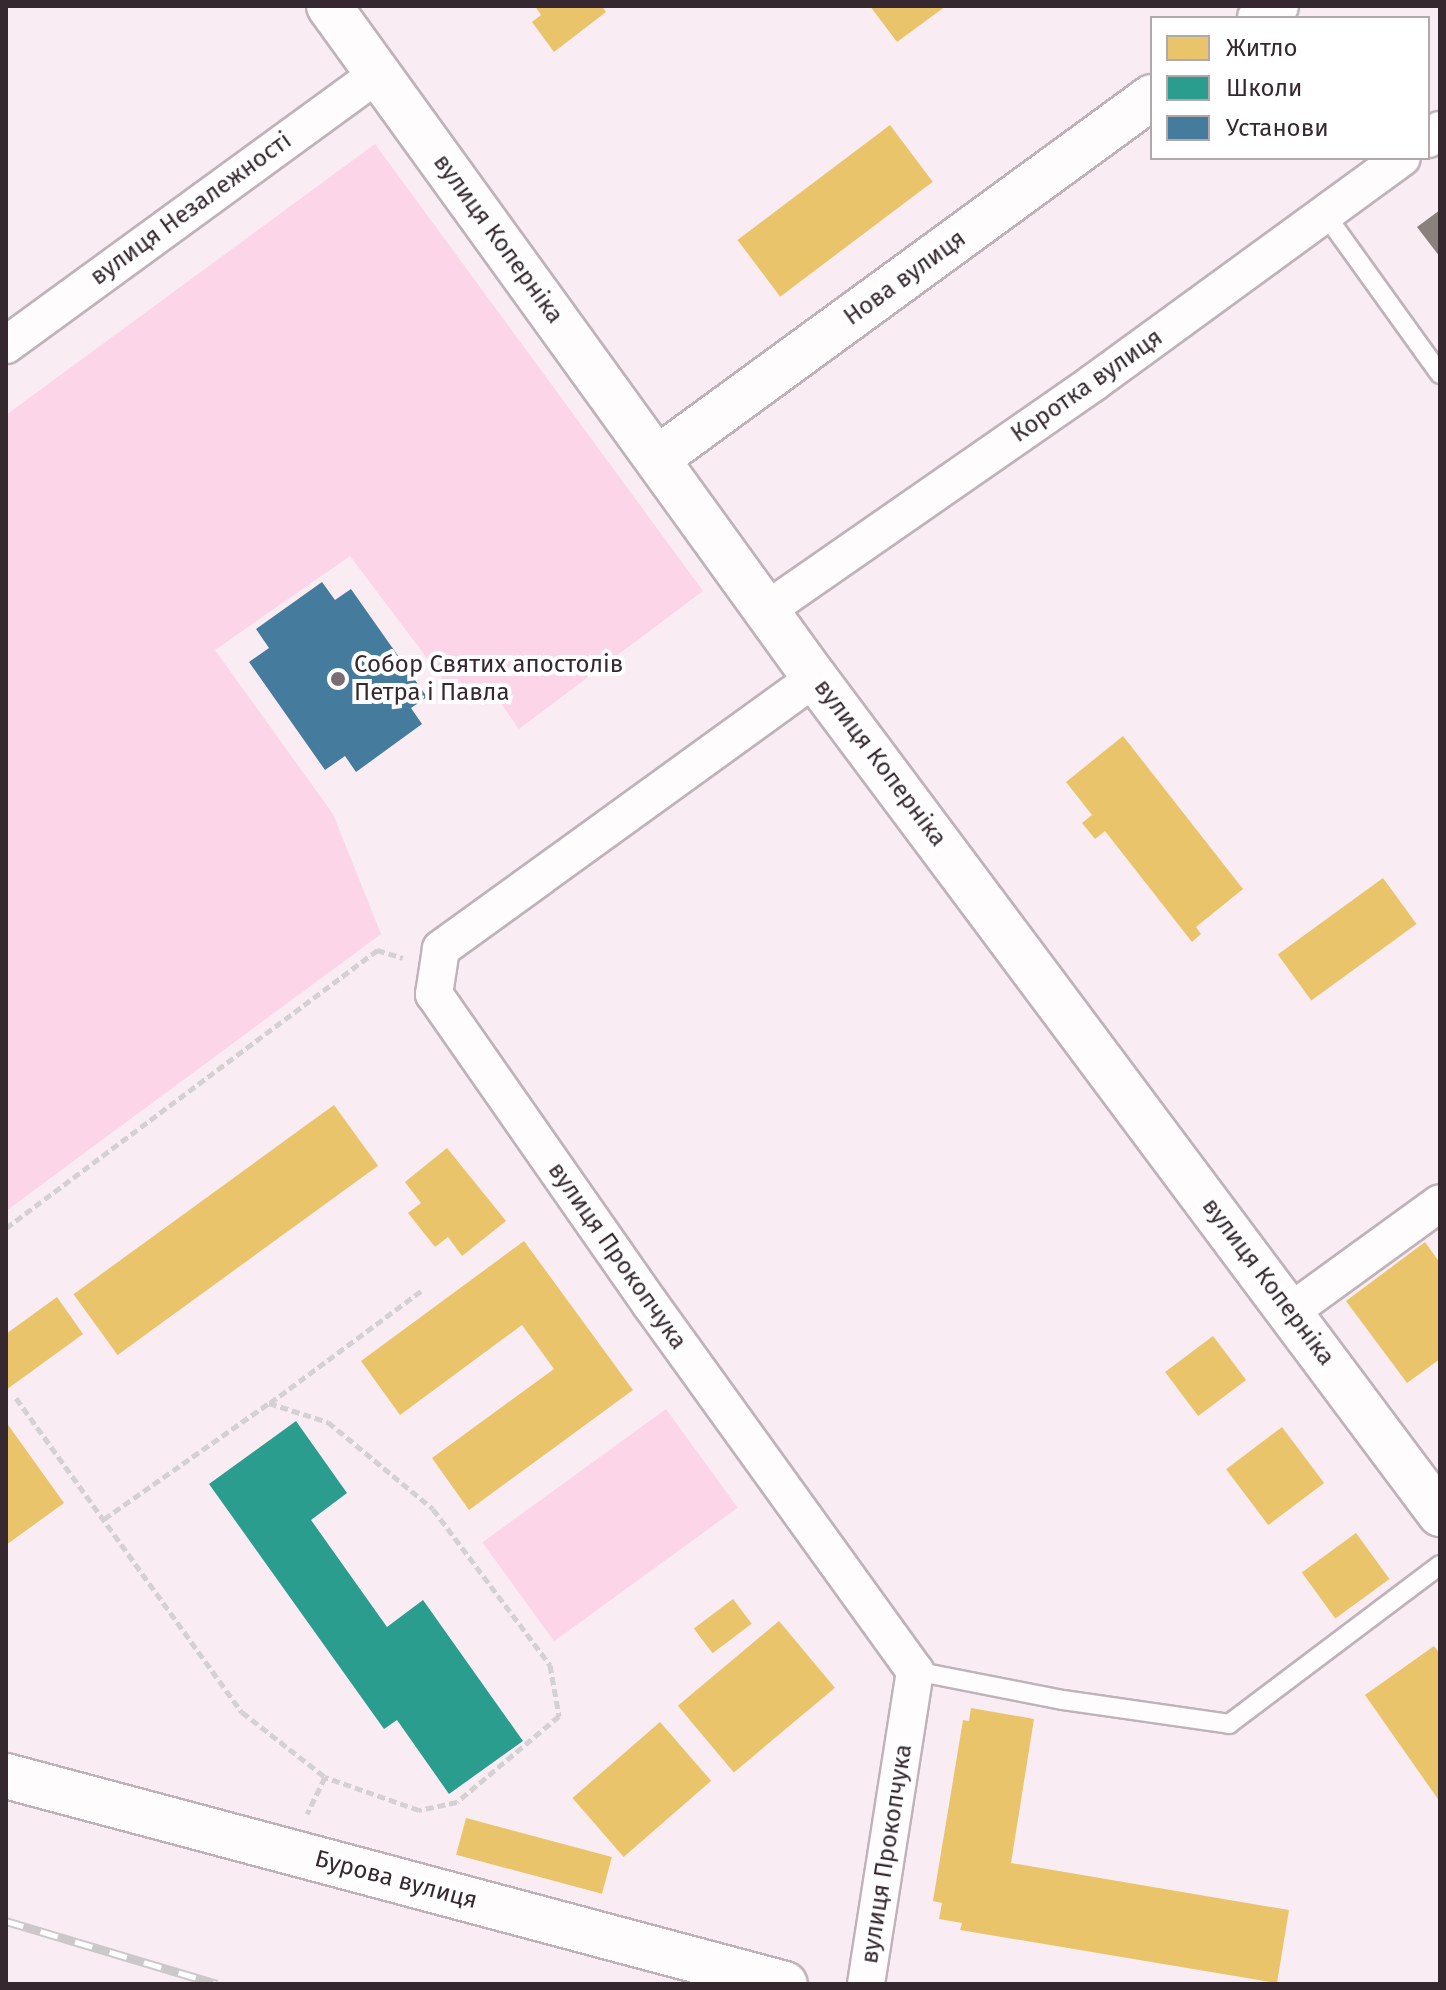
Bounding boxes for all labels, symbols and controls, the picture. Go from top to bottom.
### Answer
legend [1150,16,1430,160]
text: Житло [1226,34,1298,62]
text: Школи [1226,74,1302,102]
text: Установи [1226,114,1329,142]
street label: вулиця Незалежності [85,126,297,292]
street label: вулиця Коперніка [427,149,569,329]
street label: Нова вулиця [839,224,971,332]
street label: Коротка вулиця [1006,323,1168,449]
place label: Собор Святих апостолів Петра і Павла [354,651,623,707]
marker: Собор Святих апостолів Петра і Павла [329,670,347,688]
street label: вулиця Коперніка [808,674,952,852]
street label: вулиця Прокопчука [542,1157,692,1355]
street label: вулиця Коперніка [1196,1193,1340,1371]
street label: вулиця Прокопчука [855,1742,919,1966]
street label: Бурова вулиця [312,1845,480,1915]

